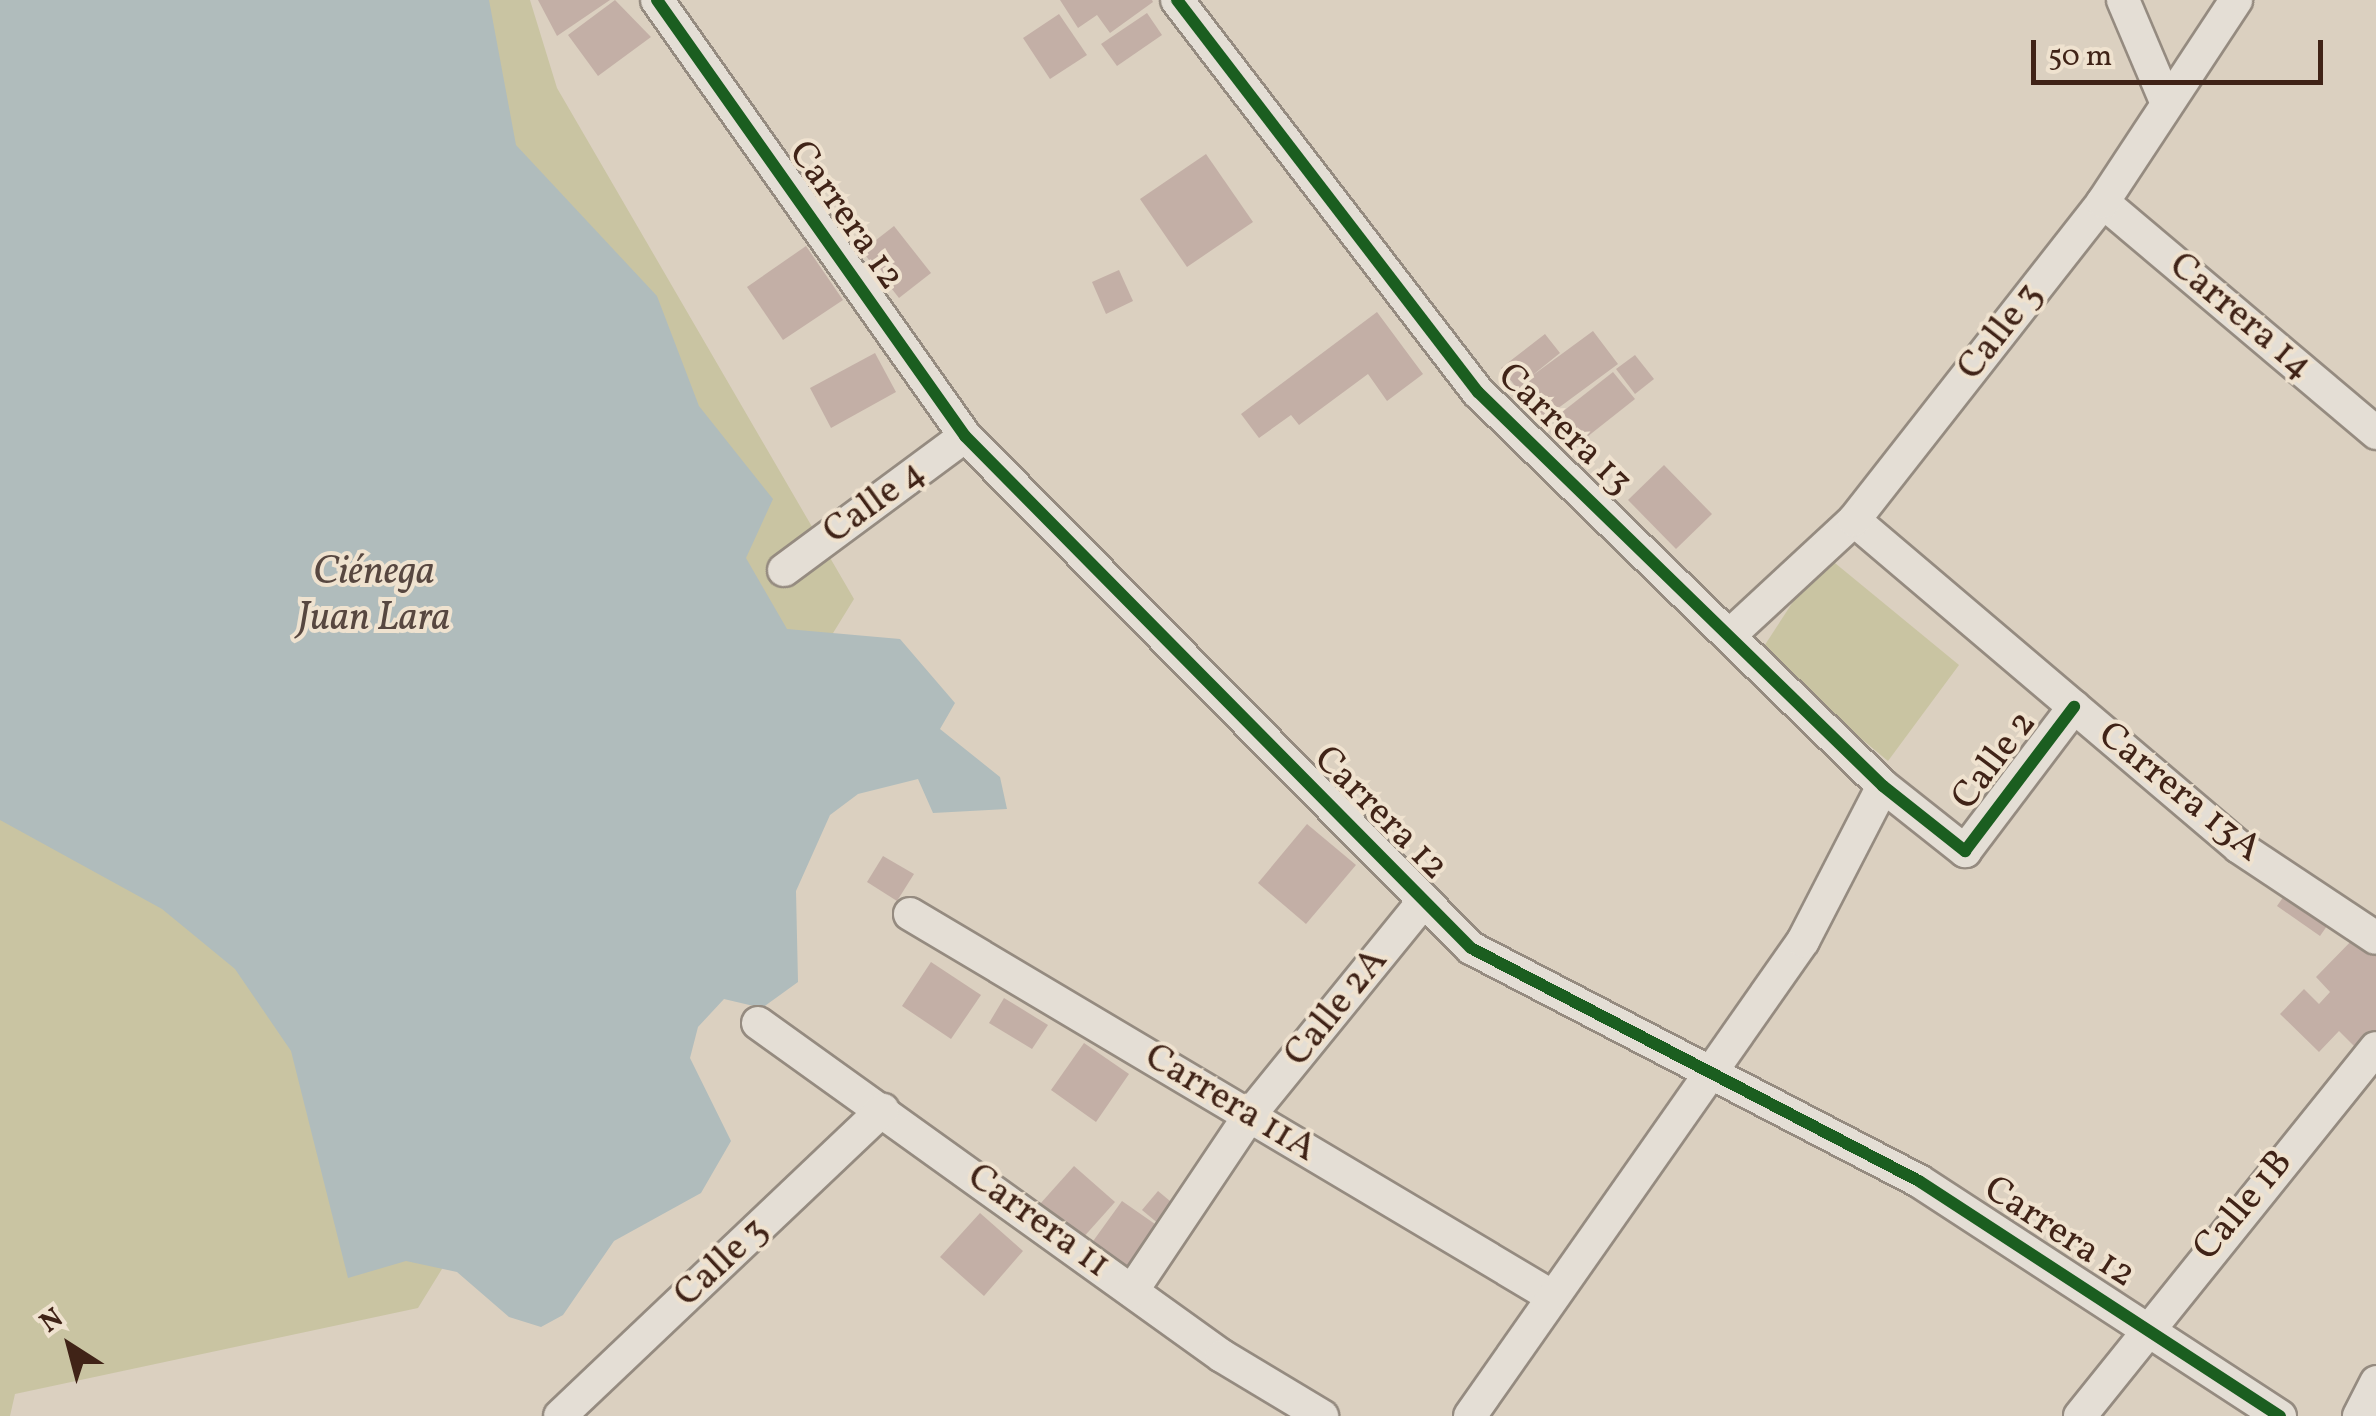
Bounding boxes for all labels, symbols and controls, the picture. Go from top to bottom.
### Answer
scale bar [2036,20,2328,82]
text: 50 m [2048,36,2112,78]
street label: Carrera 12 [777,133,913,299]
street label: Carrera 14 [2159,244,2321,390]
street label: Calle 3 [1949,274,2053,390]
street label: Carrera 13 [1487,354,1641,506]
street label: Calle 4 [815,451,935,555]
water label: Ciénega Juan Lara [298,549,450,643]
street label: Calle 2 [1943,702,2047,820]
street label: Carrera 13A [2088,713,2270,873]
street label: Carrera 12 [1303,737,1457,891]
street label: Calle 2A [1275,940,1399,1076]
street label: Carrera 11A [1136,1035,1324,1173]
street label: Calle 1B [2185,1141,2303,1271]
street label: Carrera 11 [958,1155,1118,1289]
street label: Carrera 12 [1975,1167,2143,1299]
street label: Calle 3 [666,1208,778,1318]
north arrow [20,1296,120,1396]
text: N [32,1300,72,1343]

